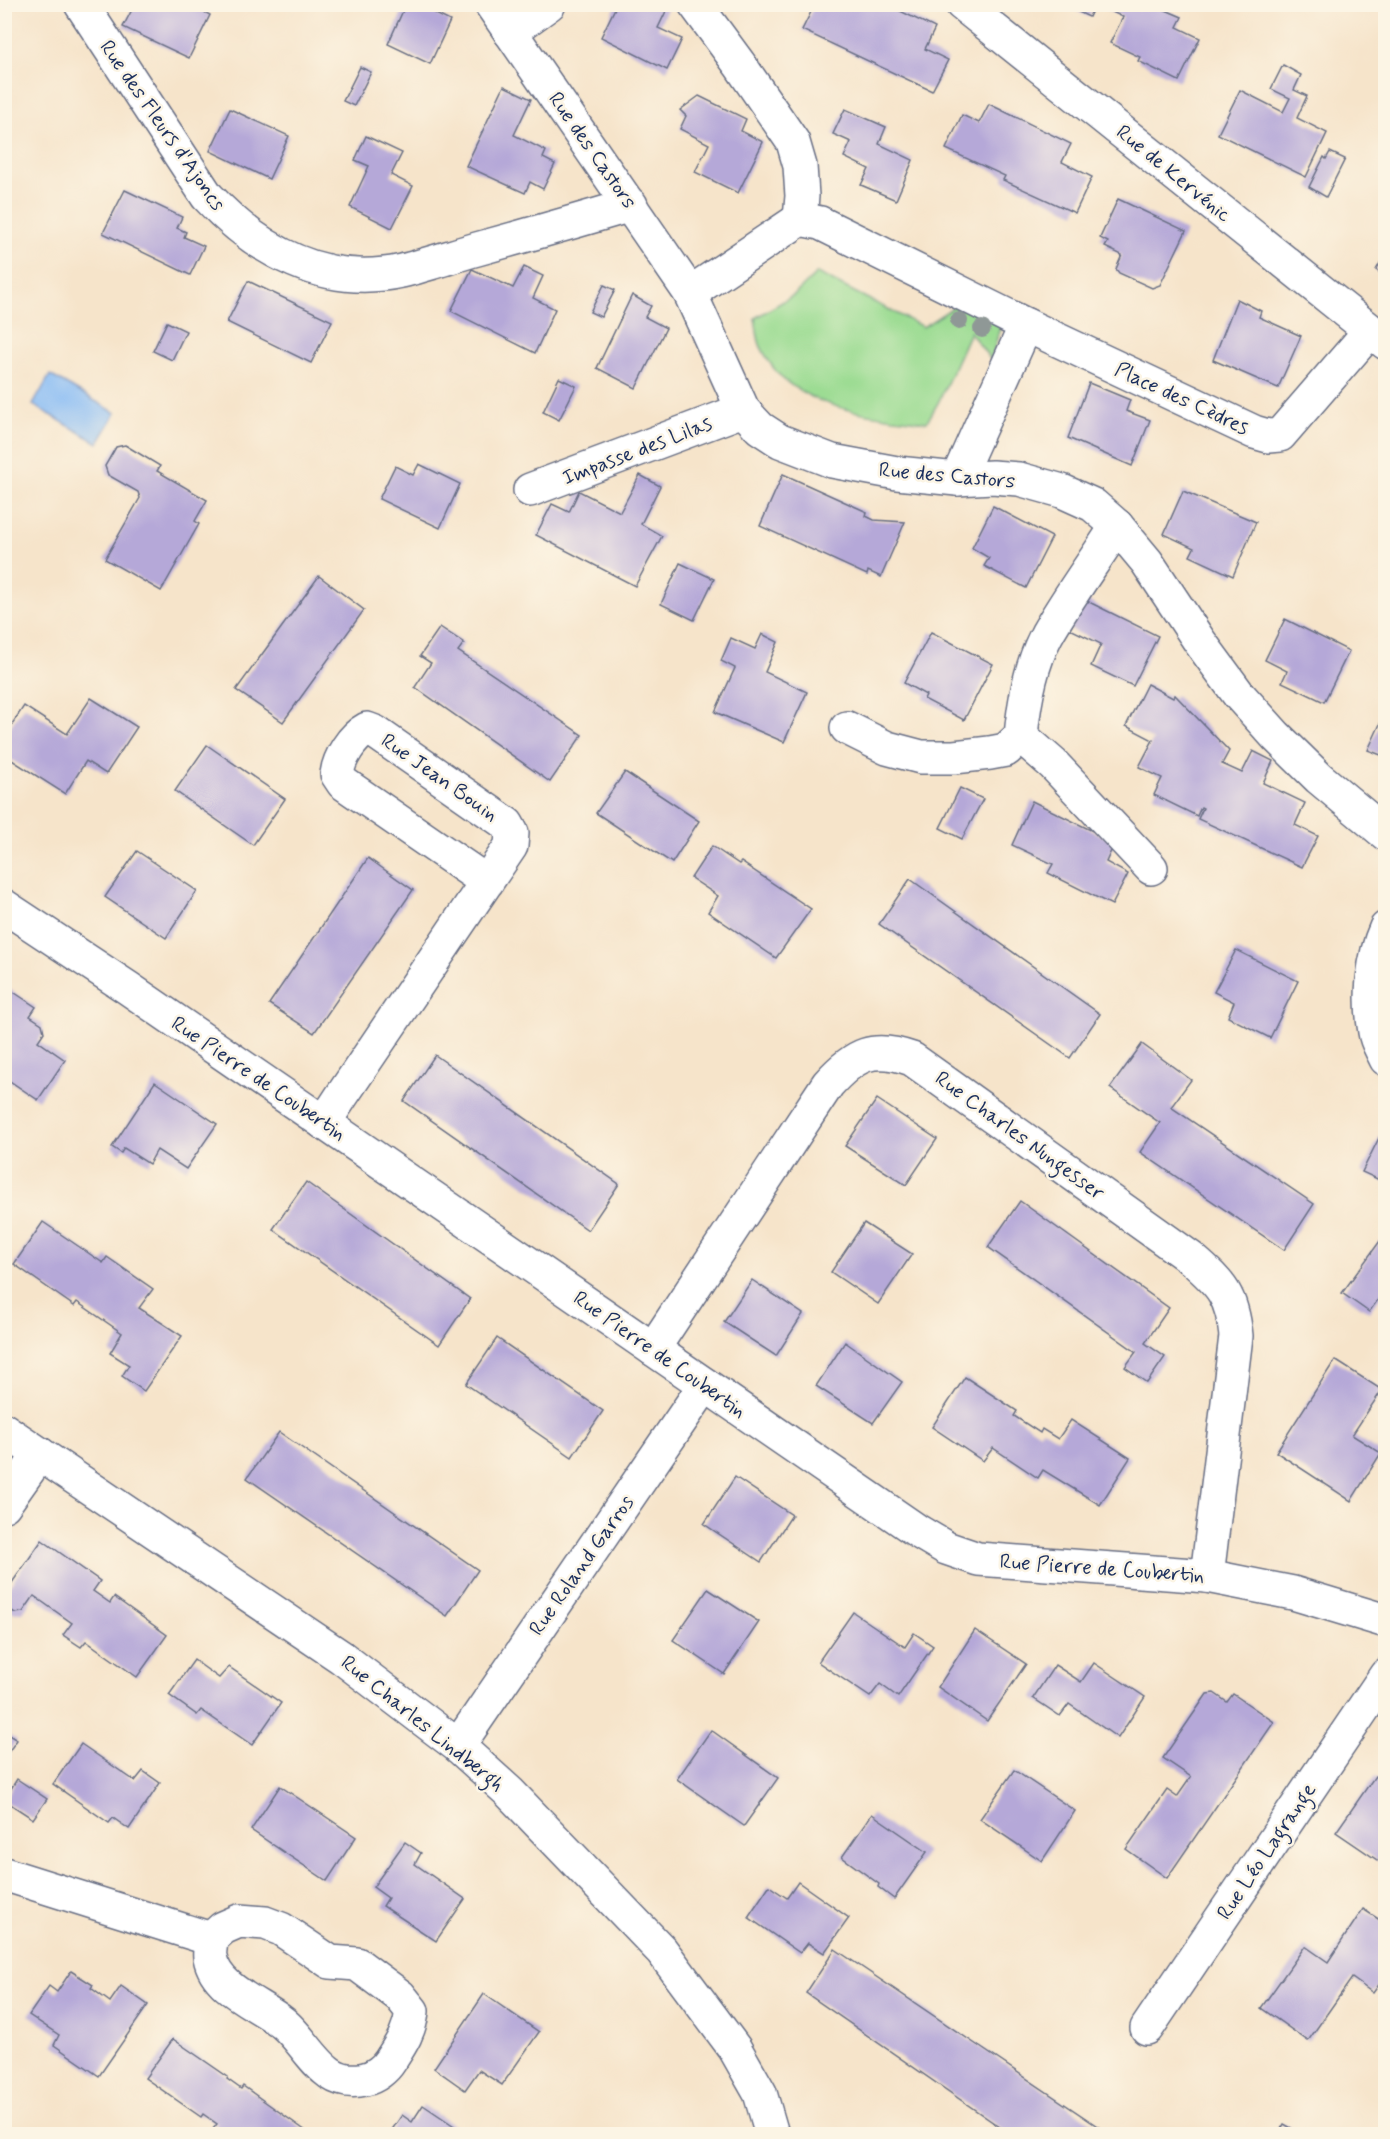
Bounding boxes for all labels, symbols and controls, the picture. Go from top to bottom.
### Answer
street label: Rue des Fleurs d'Ajoncs [93,35,232,216]
street label: Rue des Castors [541,87,643,215]
street label: Rue de Kervénic [1110,119,1237,229]
street label: Place des Cèdres [1110,356,1253,442]
street label: Impasse des Lilas [559,410,716,492]
street label: Rue des Castors [878,456,1016,496]
street label: Rue Jean Bouin [375,727,504,829]
street label: Rue Pierre de Coubertin [166,1010,351,1148]
street label: Rue Charles Nungesser [928,1065,1110,1209]
street label: Rue Pierre de Coubertin [567,1284,752,1425]
street label: Rue Roland Garros [523,1490,641,1641]
street label: Rue Pierre de Coubertin [999,1548,1205,1590]
street label: Rue Charles Lindbergh [334,1649,510,1800]
street label: Rue Léo Lagrange [1211,1778,1325,1926]

